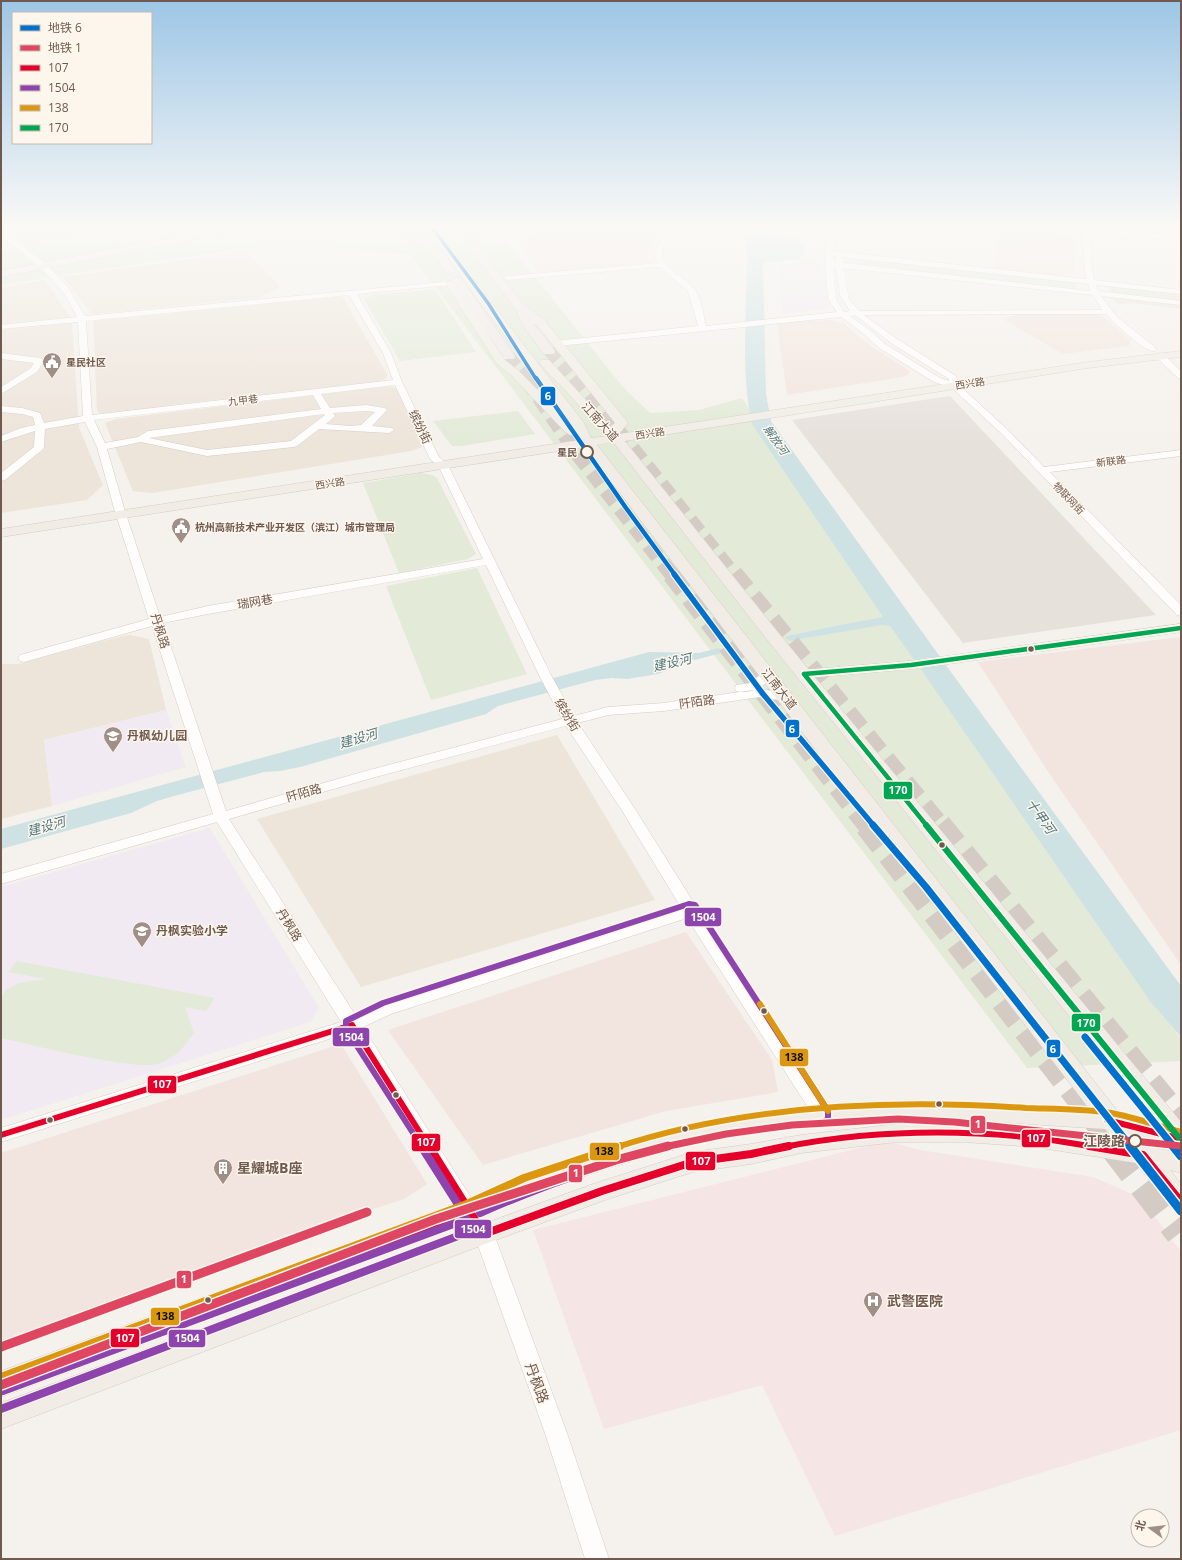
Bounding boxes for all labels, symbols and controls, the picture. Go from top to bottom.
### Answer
legend [12,12,152,144]
text: 地铁 6 [48,19,82,36]
text: 地铁 1 [48,39,82,56]
text: 107 [48,59,69,76]
text: 1504 [48,79,76,96]
text: 138 [48,99,69,116]
text: 170 [48,119,69,136]
public building icon: 星民社区 [41,351,63,379]
place label: 星民社区 [66,355,106,369]
street label: 西兴路 [954,374,986,392]
line badge: 6 [540,386,556,406]
text: 6 [545,388,551,403]
street label: 九甲巷 [227,391,259,409]
street label: 江南大道 [578,398,623,445]
street label: 缤纷街 [405,407,436,447]
water label: 解放河 [761,422,793,459]
street label: 西兴路 [634,424,666,442]
place label: 星民 [557,445,577,459]
marker: 星民 [580,445,594,459]
street label: 新联路 [1095,452,1127,470]
street label: 西兴路 [314,474,346,492]
street label: 物联网街 [1050,479,1088,517]
public building icon: 杭州高新技术产业开发区（滨江）城市管理局 [170,516,192,544]
place label: 杭州高新技术产业开发区（滨江）城市管理局 [195,520,395,534]
street label: 瑞网巷 [236,590,274,613]
street label: 丹枫路 [147,611,174,651]
unlabelled marker [1026,644,1036,654]
water label: 建设河 [651,648,696,675]
street label: 江南大道 [758,665,801,713]
street label: 阡陌路 [678,691,716,712]
street label: 缤纷街 [551,695,584,735]
line badge: 6 [785,719,800,738]
text: 6 [789,721,795,736]
water label: 建设河 [337,723,382,752]
school or university icon: 丹枫幼儿园 [102,725,124,753]
place label: 丹枫幼儿园 [127,727,187,744]
street label: 阡陌路 [284,779,324,806]
line badge: 170 [883,781,913,800]
text: 170 [889,782,907,797]
water label: 十甲河 [1022,795,1061,840]
water label: 建设河 [25,811,70,840]
unlabelled marker [937,840,947,850]
street label: 丹枫路 [273,905,306,945]
line badge: 1504 [684,907,722,927]
text: 1504 [690,909,716,924]
school or university icon: 丹枫实验小学 [131,920,153,948]
place label: 丹枫实验小学 [156,922,228,939]
unlabelled marker [759,1006,769,1016]
line badge: 170 [1071,1013,1101,1032]
text: 170 [1077,1015,1095,1030]
line badge: 1504 [332,1027,370,1047]
text: 1504 [338,1029,364,1044]
line badge: 6 [1046,1039,1061,1058]
text: 6 [1050,1041,1056,1056]
line badge: 138 [779,1048,809,1067]
text: 138 [785,1049,803,1064]
line badge: 107 [147,1075,177,1094]
text: 107 [153,1076,171,1091]
unlabelled marker [391,1090,401,1100]
unlabelled marker [934,1099,944,1109]
unlabelled marker [45,1115,55,1125]
line badge: 1 [970,1115,986,1134]
text: 1 [975,1116,981,1131]
unlabelled marker [680,1124,690,1134]
line badge: 107 [1021,1129,1051,1148]
text: 107 [1027,1130,1045,1145]
place label: 江陵路 [1083,1131,1125,1150]
line badge: 107 [411,1133,441,1152]
text: 107 [417,1134,435,1149]
marker: 江陵路 [1128,1134,1142,1148]
line badge: 138 [589,1142,620,1161]
text: 138 [595,1143,613,1158]
line badge: 107 [685,1151,716,1171]
text: 107 [692,1153,710,1168]
building icon: 星耀城B座 [212,1157,234,1185]
place label: 星耀城B座 [237,1158,302,1177]
line badge: 1 [568,1164,583,1183]
text: 1 [573,1165,579,1180]
line badge: 1504 [454,1219,492,1239]
text: 1504 [460,1221,486,1236]
line badge: 1 [176,1270,192,1289]
text: 1 [181,1271,187,1286]
hospital icon: 武警医院 [862,1290,884,1318]
place label: 武警医院 [887,1291,943,1310]
unlabelled marker [203,1295,213,1305]
line badge: 138 [150,1307,180,1326]
text: 138 [156,1308,174,1323]
line badge: 107 [110,1328,140,1348]
line badge: 1504 [168,1329,206,1348]
text: 107 [116,1330,134,1345]
text: 1504 [174,1330,200,1345]
street label: 丹枫路 [521,1360,554,1406]
north arrow [1130,1508,1170,1548]
text: 北 [1131,1518,1149,1533]

